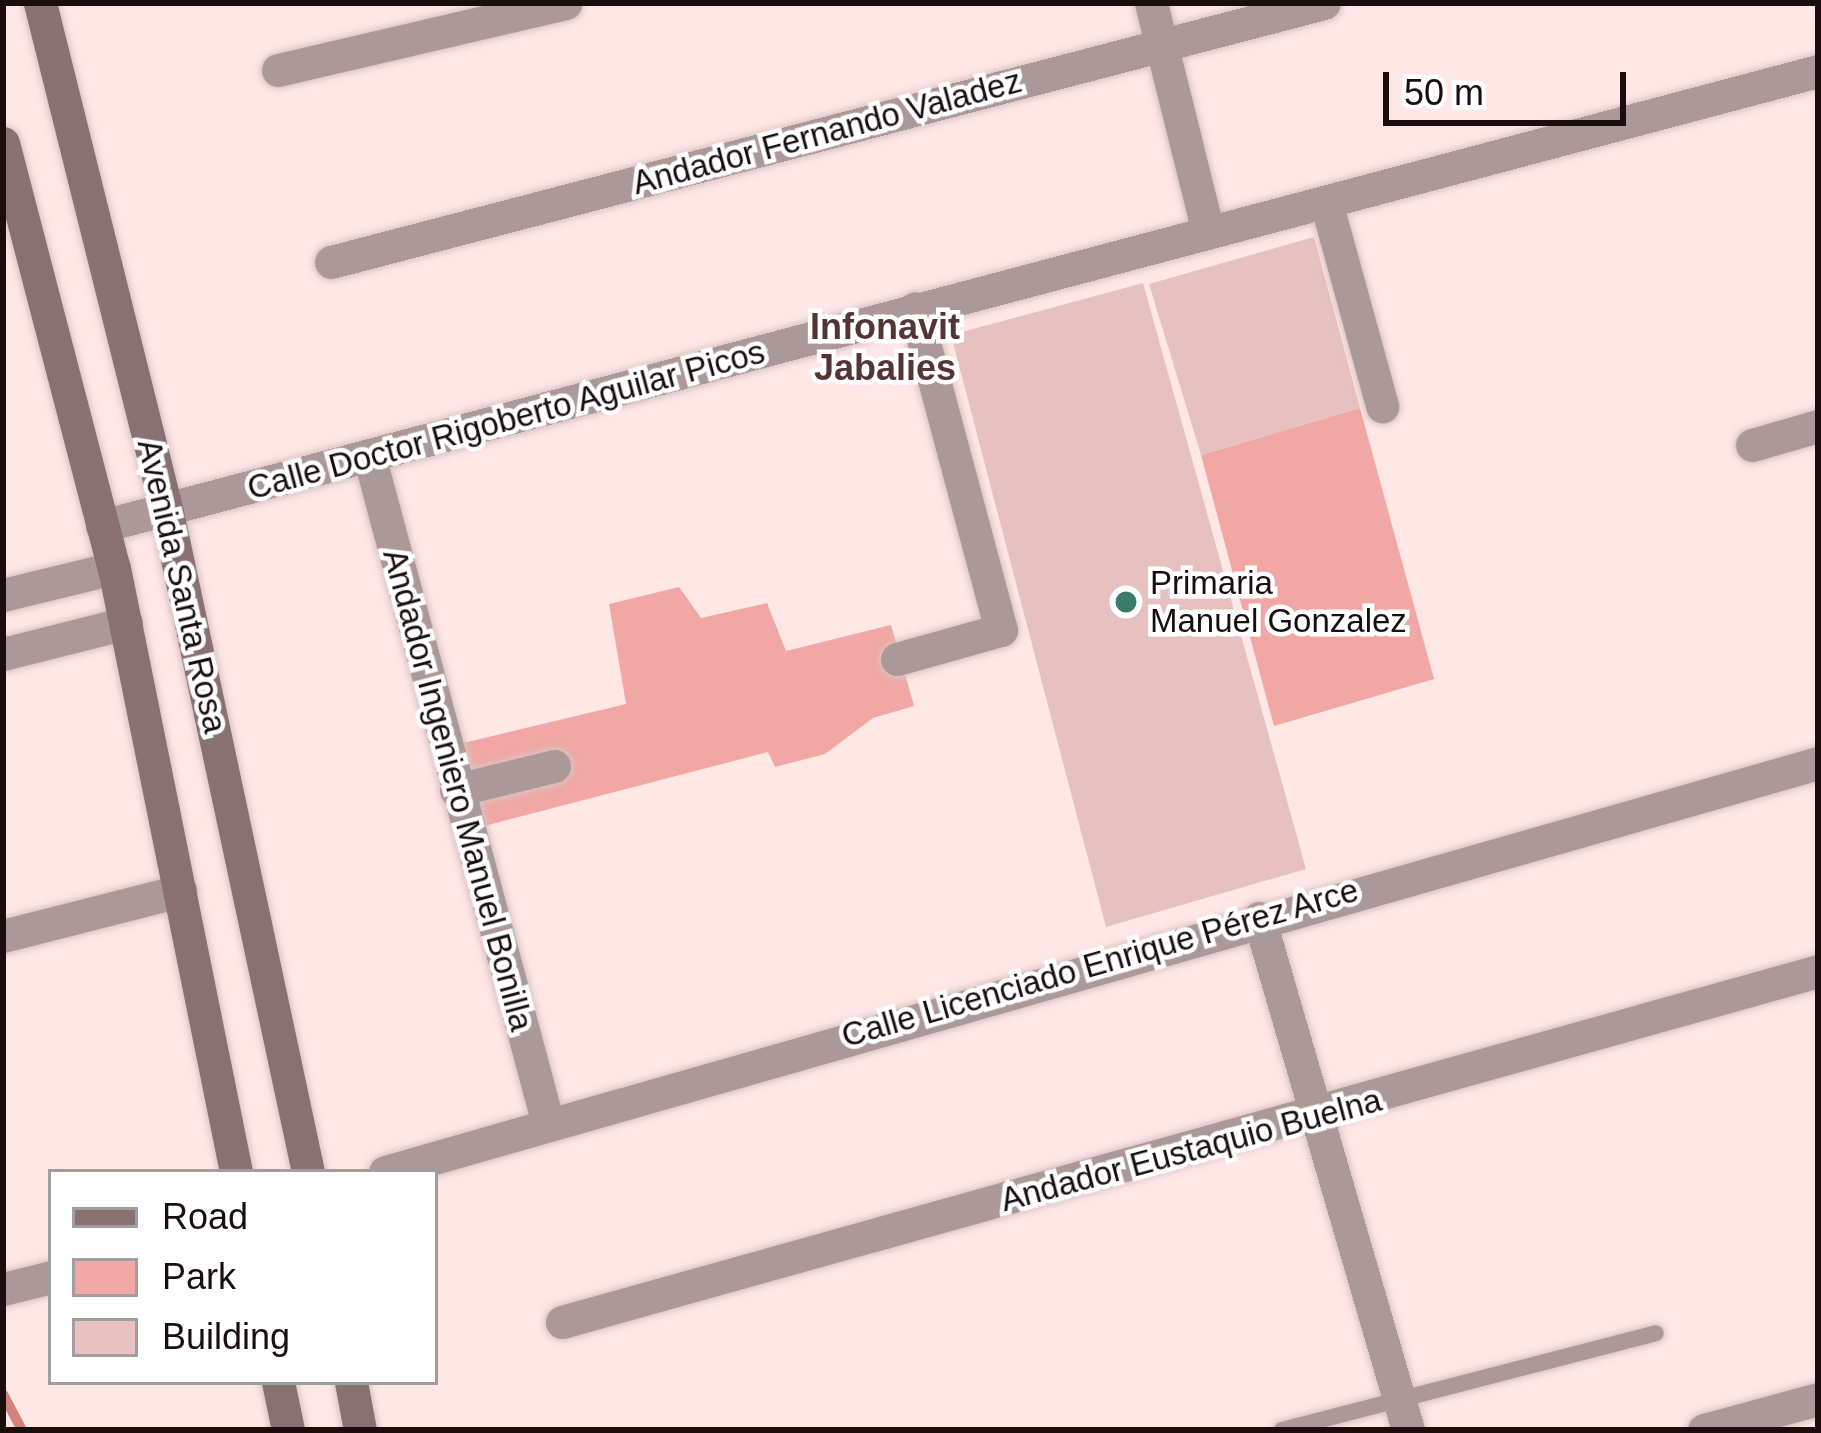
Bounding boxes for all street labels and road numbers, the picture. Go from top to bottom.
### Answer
street label: Andador Fernando Valadez [628,61,1026,203]
street label: Calle Doctor Rigoberto Aguilar Picos [242,332,770,508]
street label: Avenida Santa Rosa [129,435,235,737]
street label: Andador Ingeniero Manuel Bonilla [375,545,541,1035]
street label: Calle Licenciado Enrique Pérez Arce [836,870,1364,1056]
street label: Andador Eustaquio Buelna [996,1080,1386,1220]

